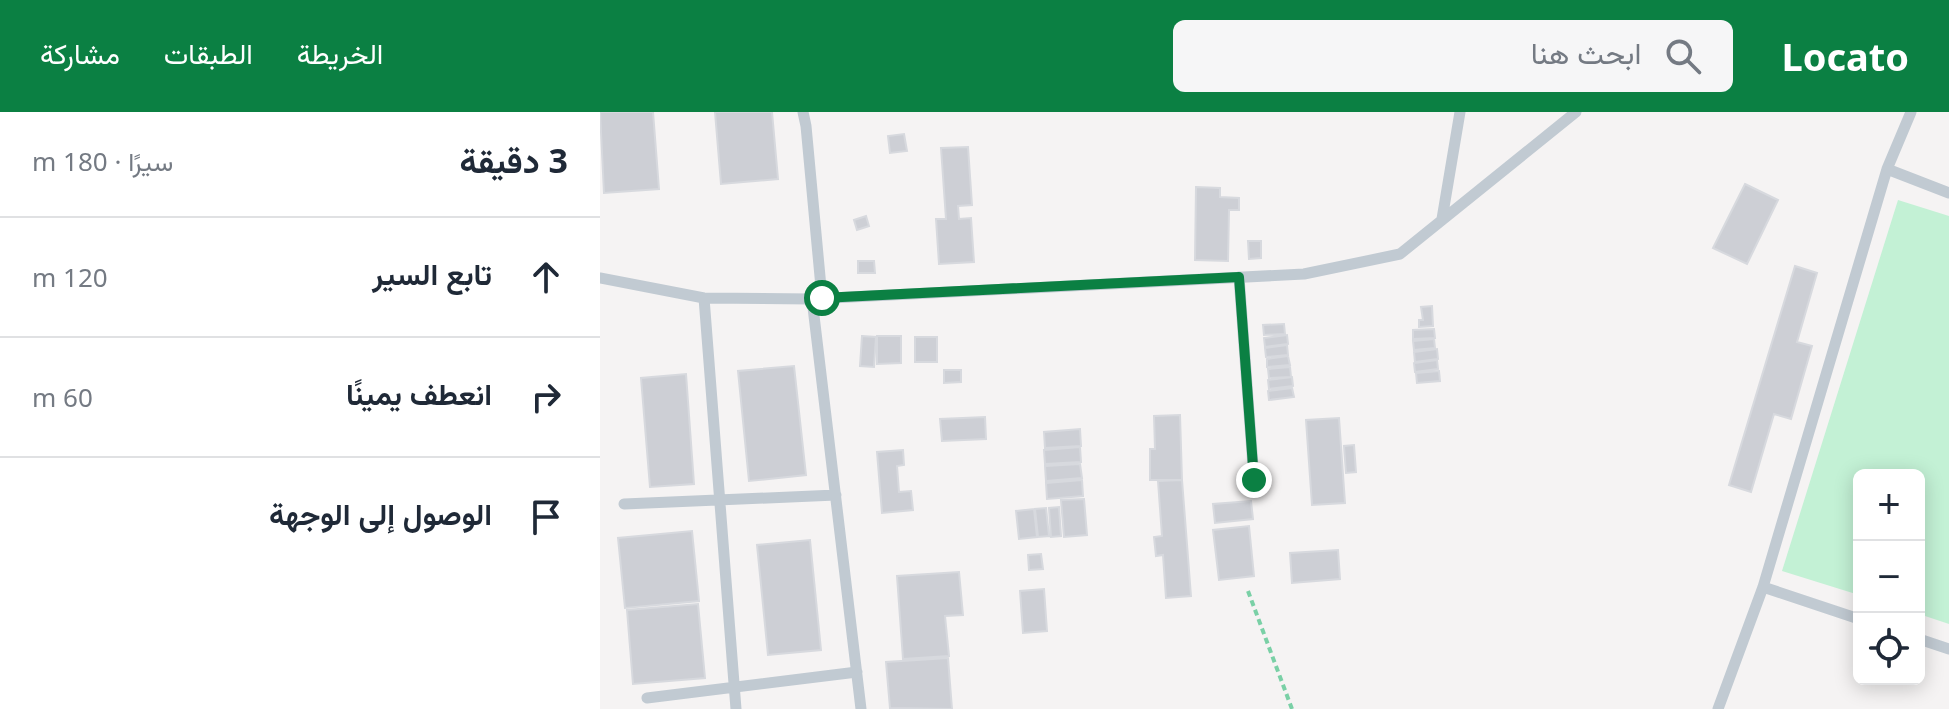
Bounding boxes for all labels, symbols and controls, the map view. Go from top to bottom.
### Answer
search box [1173,20,1733,92]
text: Locato [1781,30,1909,82]
text: ابحث هنا [1531,32,1641,73]
text: مشاركة [40,34,120,72]
text: الطبقات [164,34,253,72]
text: الخريطة [297,34,383,72]
icon: search [1661,34,1705,78]
text: 3 دقيقة [460,137,568,183]
text: سيرًا · 180 m [32,143,173,179]
text: تابع السير [372,253,492,294]
icon: ahead [524,255,568,299]
text: 120 m [32,259,108,295]
route start [804,280,840,316]
text: انعطف يمينًا [346,373,492,414]
icon: right [524,375,568,419]
text: 60 m [32,379,93,415]
route end [1236,462,1272,498]
map controls [1853,469,1925,685]
button: + [1853,469,1925,541]
text: الوصول إلى الوجهة [269,493,492,534]
icon: arrive [524,495,568,539]
button: − [1853,541,1925,613]
button: locate [1853,613,1925,685]

